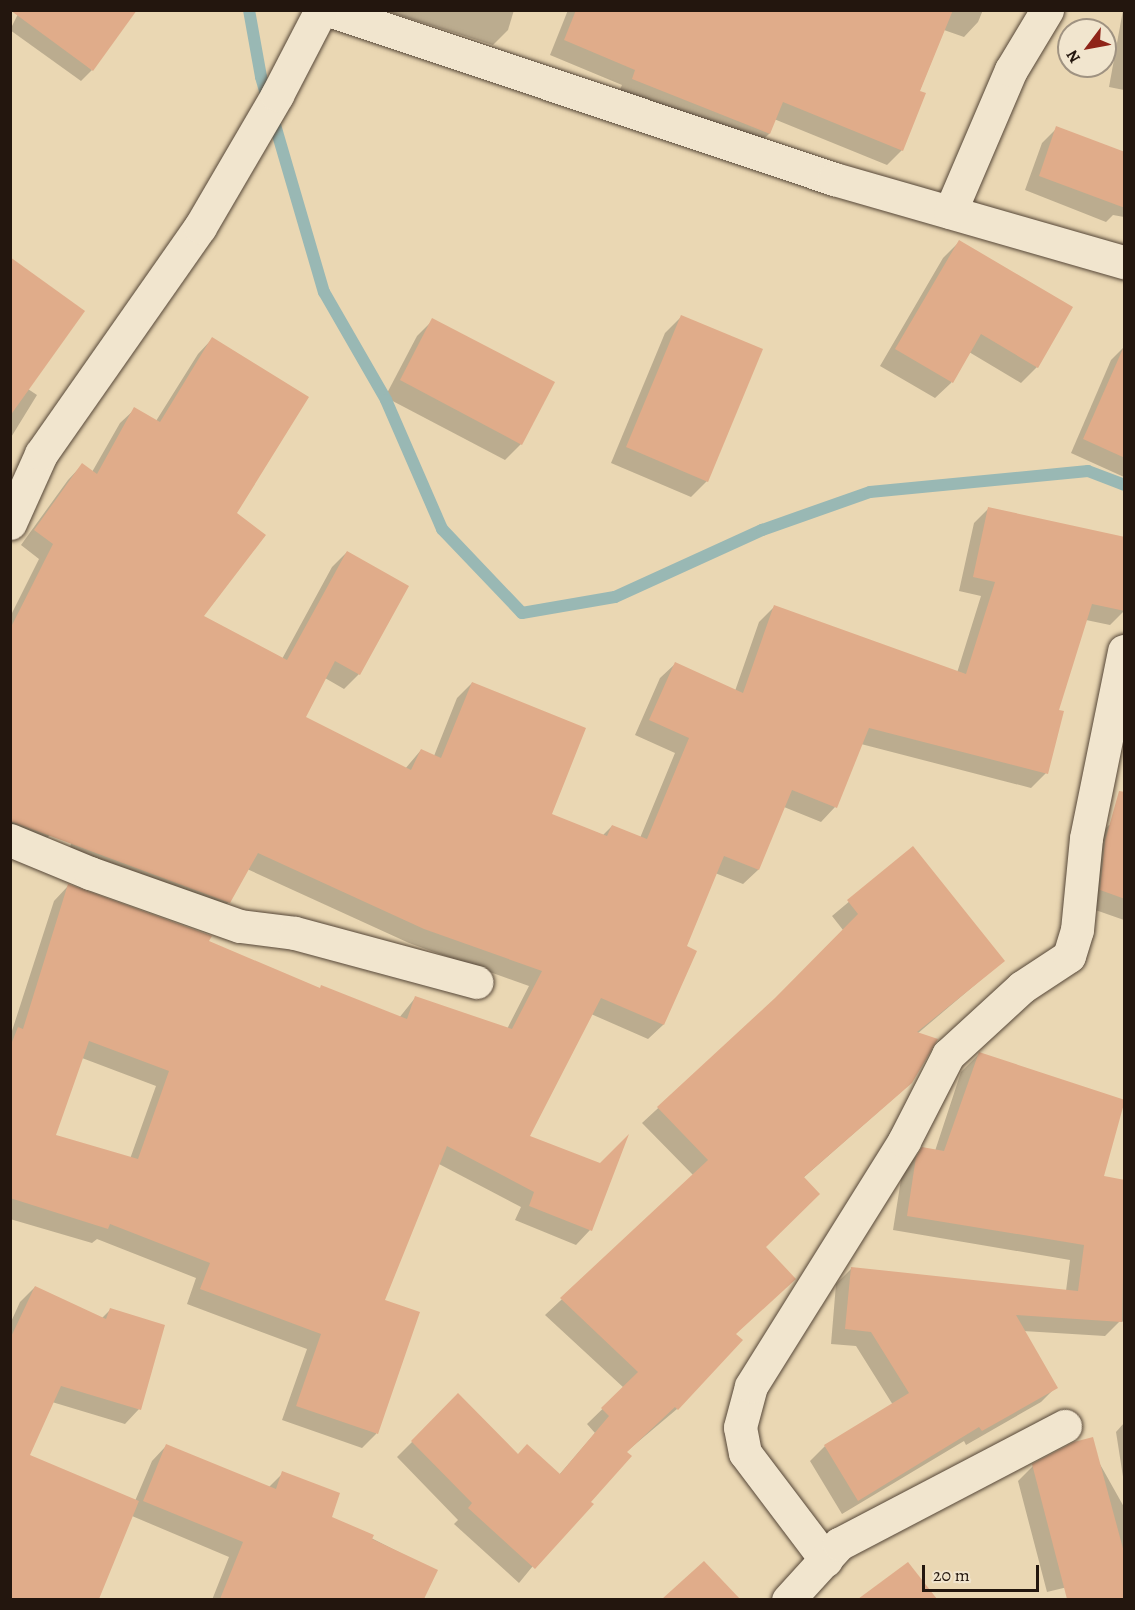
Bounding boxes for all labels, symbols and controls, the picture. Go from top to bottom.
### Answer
north arrow [1057,18,1117,78]
text: N [1061,46,1086,67]
scale bar [925,1553,1042,1591]
text: 20 m [933,1563,970,1587]

